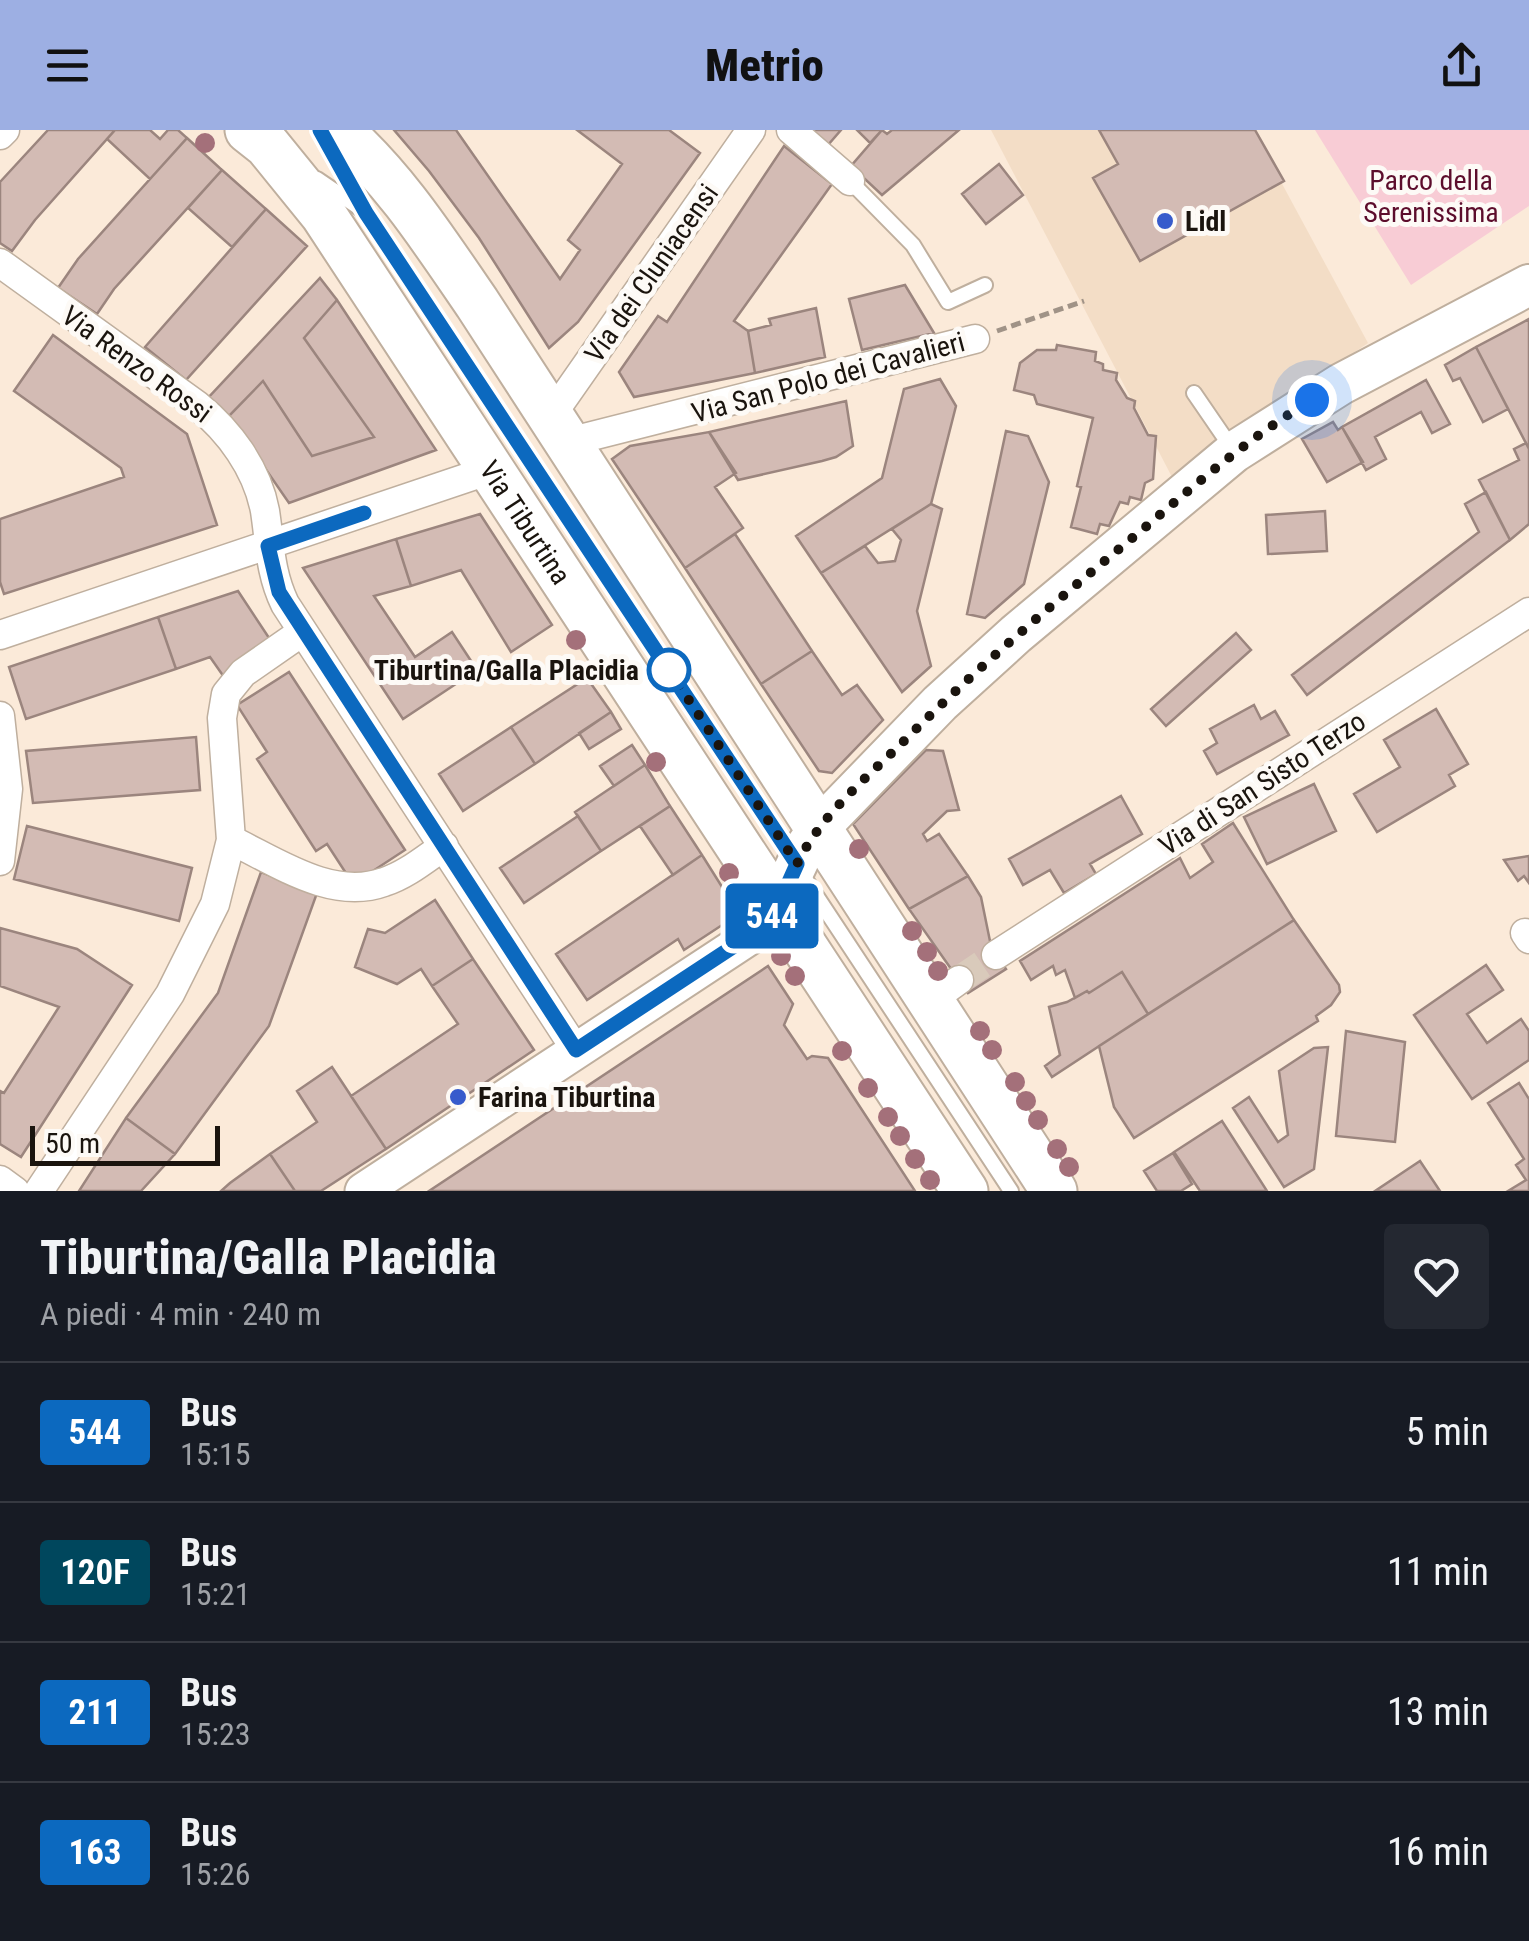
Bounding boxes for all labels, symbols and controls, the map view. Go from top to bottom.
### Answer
icon: menu [40,38,95,93]
icon: share [1434,38,1489,93]
text: Metrio [705,39,824,92]
park label: Parco della Serenissima [1363,164,1499,229]
street label: Via dei Cluniacensi [578,178,725,369]
place label: Lidl [1185,205,1226,238]
marker: Lidl [1154,210,1176,232]
street label: Via Renzo Rossi [55,299,218,430]
street label: Via San Polo dei Cavalieri [688,325,968,430]
your location [1287,375,1337,425]
street label: Via Tiburtina [473,455,578,590]
marker: Tiburtina/Galla Placidia [648,649,690,691]
place label: Tiburtina/Galla Placidia [374,654,639,687]
street label: Via di San Sisto Terzo [1153,704,1372,862]
line badge: 544 [714,884,830,948]
text: 544 [745,896,799,937]
place label: Farina Tiburtina [478,1081,655,1114]
marker: Farina Tiburtina [447,1086,469,1108]
scale bar [30,1121,220,1166]
text: 50 m [45,1127,100,1160]
button: heart [1384,1224,1489,1329]
text: Tiburtina/Galla Placidia [40,1229,497,1286]
text: A piedi · 4 min · 240 m [40,1295,321,1333]
text: Bus [180,1391,237,1435]
text: 5 min [1406,1410,1489,1454]
text: 544 [68,1412,122,1453]
text: 15:15 [180,1435,251,1473]
text: Bus [180,1531,237,1575]
text: 11 min [1387,1550,1489,1594]
text: 120F [60,1552,130,1593]
text: 15:21 [180,1575,251,1613]
text: Bus [180,1671,237,1715]
text: 13 min [1387,1690,1489,1734]
text: 211 [68,1692,122,1733]
text: 15:23 [180,1715,251,1753]
text: Bus [180,1811,237,1855]
text: 16 min [1387,1830,1489,1874]
text: 163 [68,1832,122,1873]
text: 15:26 [180,1855,251,1893]

